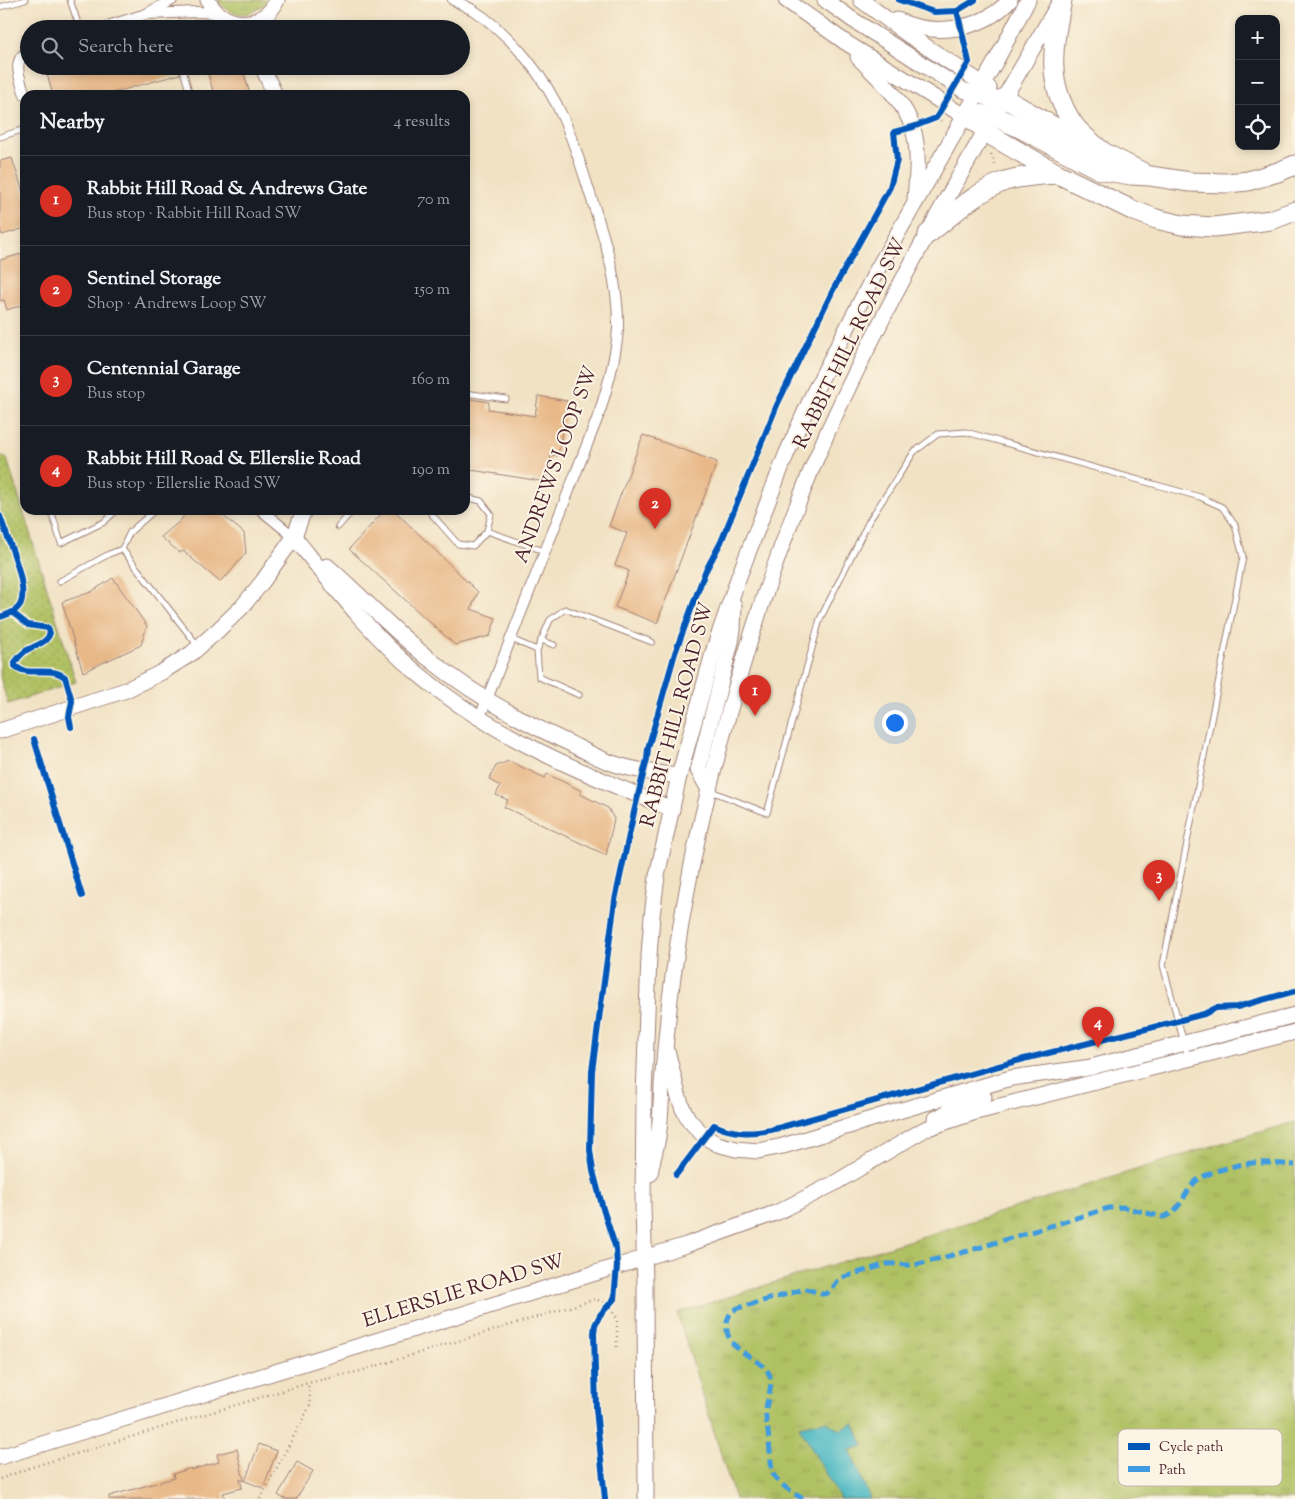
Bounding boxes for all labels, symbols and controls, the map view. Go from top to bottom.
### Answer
map controls [1235,15,1280,150]
button: + [1235,15,1280,60]
search box [20,20,470,75]
icon: search [38,34,66,62]
text: Search here [78,34,173,61]
button: − [1235,60,1280,105]
button: locate [1235,105,1280,150]
text: Nearby [40,108,105,138]
text: 4 results [394,111,450,134]
text: Rabbit Hill Road & Andrews Gate [87,176,367,203]
text: 1 [53,189,59,212]
text: 70 m [417,189,450,212]
text: Bus stop · Rabbit Hill Road SW [87,203,301,226]
street label: RABBIT HILL ROAD SW [787,234,915,454]
text: Sentinel Storage [87,266,221,293]
text: 2 [52,279,60,302]
text: 150 m [414,279,450,302]
text: Shop · Andrews Loop SW [87,293,267,316]
text: Centennial Garage [87,356,241,383]
street label: ANDREWS LOOP SW [508,362,606,568]
text: 3 [53,369,59,392]
text: 160 m [412,369,450,392]
text: Bus stop [87,383,145,406]
text: Rabbit Hill Road & Ellerslie Road [87,446,361,473]
text: 4 [52,459,60,482]
text: 190 m [412,459,450,482]
text: Bus stop · Ellerslie Road SW [87,473,281,496]
pin: 2 [639,488,671,529]
street label: RABBIT HILL ROAD SW [634,599,722,831]
pin: 1 [739,675,771,716]
your location [882,710,908,736]
pin: 3 [1143,860,1175,901]
pin: 4 [1082,1007,1114,1048]
street label: ELLERSLIE ROAD SW [360,1248,568,1336]
legend [1118,1429,1282,1486]
text: Cycle path [1159,1438,1223,1458]
text: Path [1159,1461,1186,1481]

